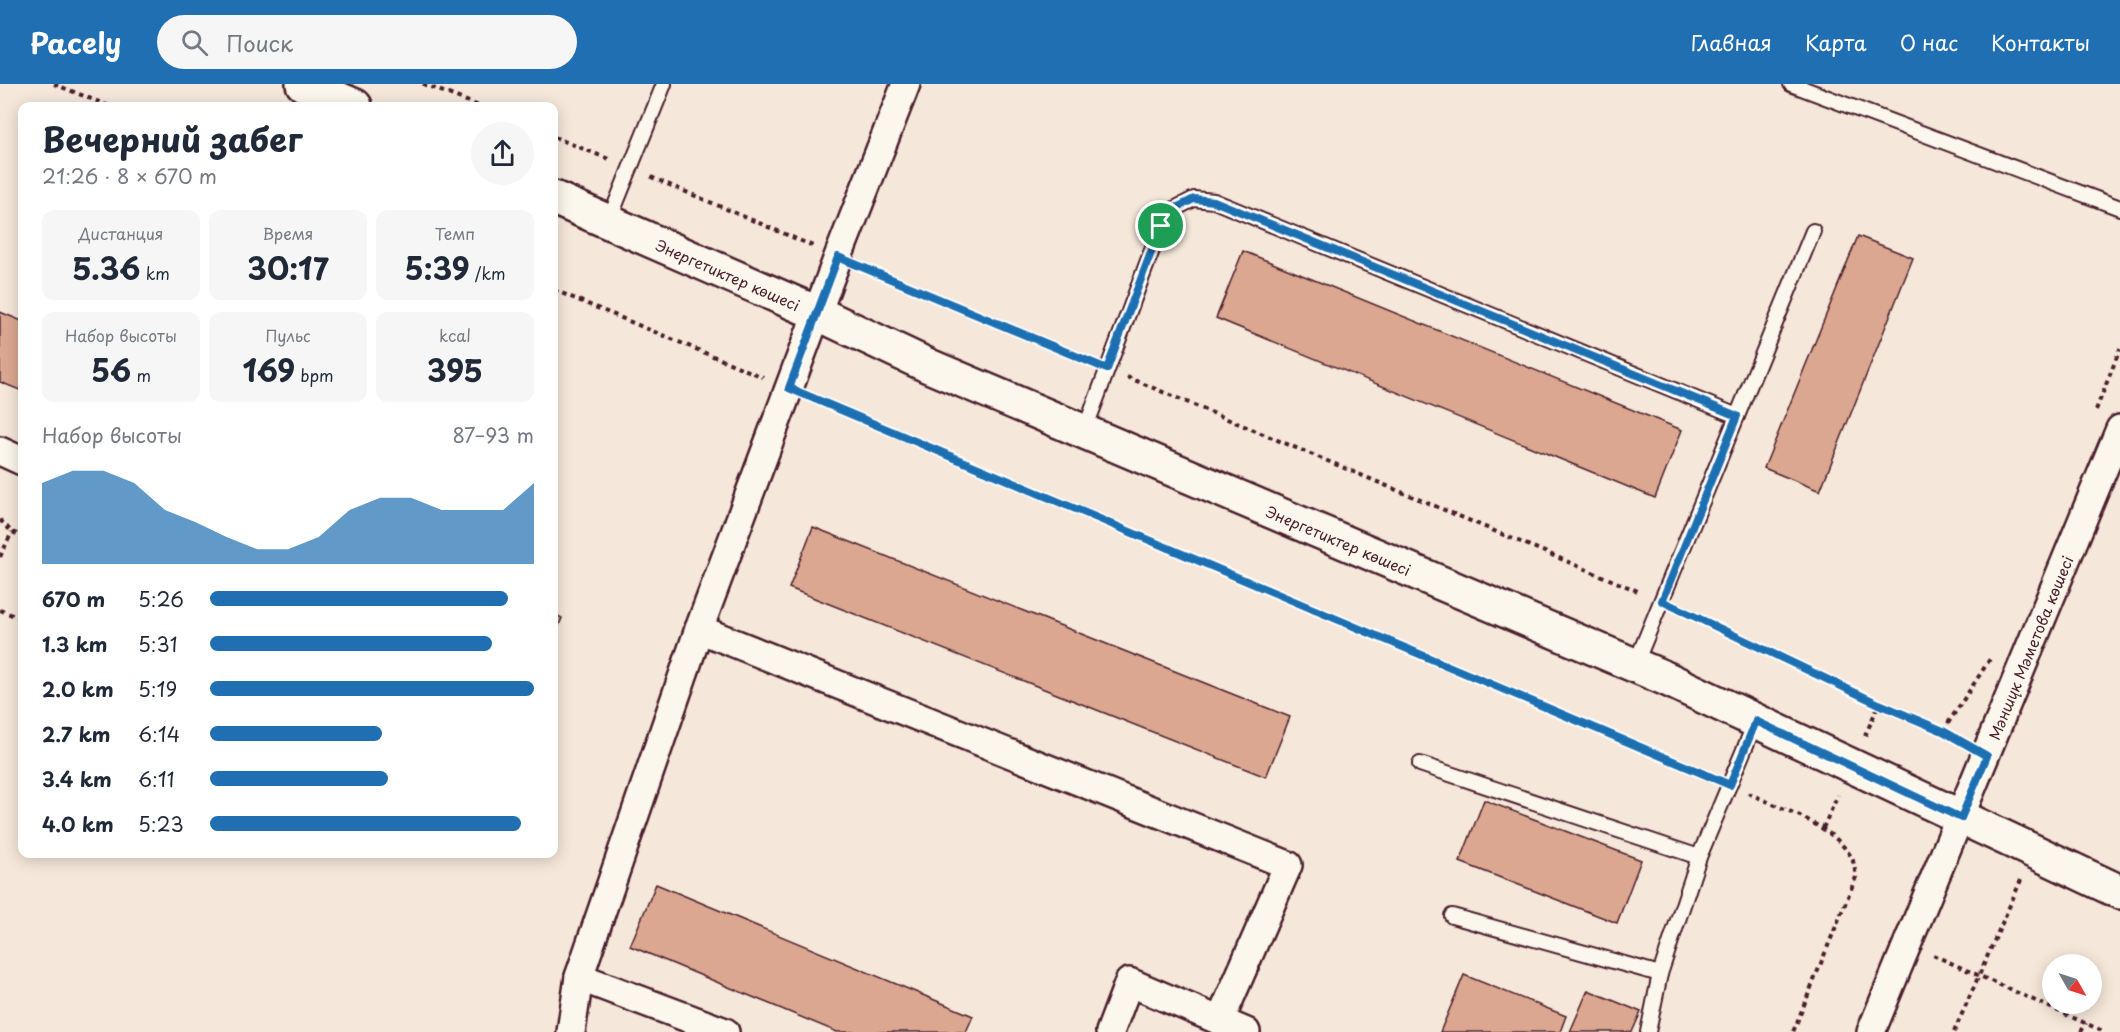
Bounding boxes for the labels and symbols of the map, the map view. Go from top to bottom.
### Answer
pin [1135,200,1186,251]
street label: Энергетиктер көшесі [652,232,804,316]
street label: Энергетиктер көшесі [1263,499,1415,581]
street label: Мәншүк Мәметова көшесі [1982,552,2078,743]
north arrow [2042,954,2102,1014]

